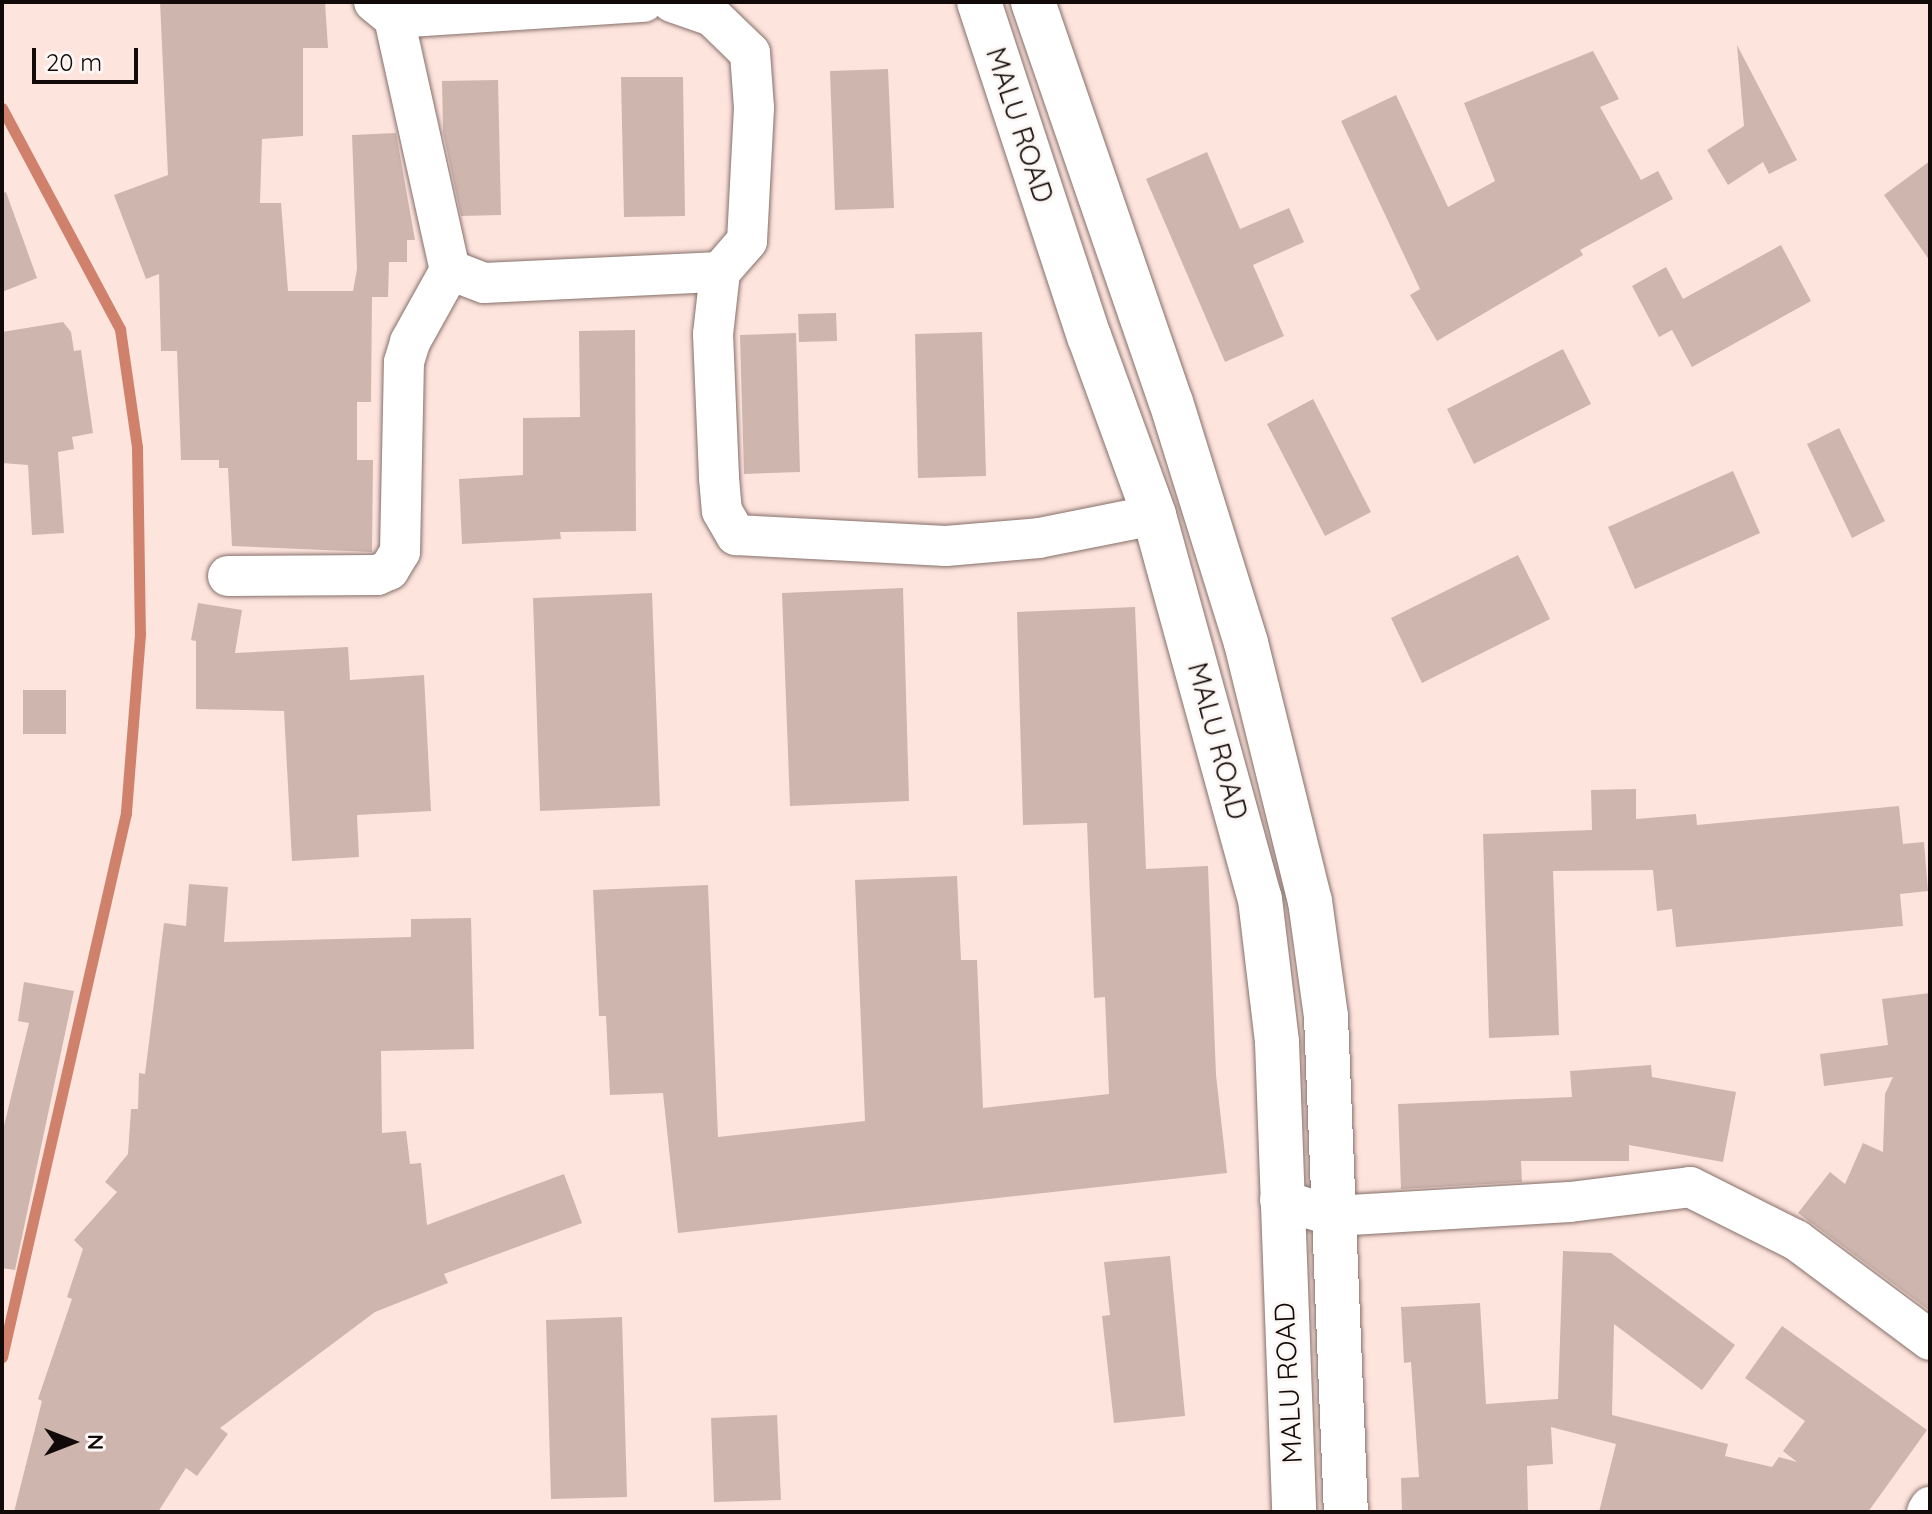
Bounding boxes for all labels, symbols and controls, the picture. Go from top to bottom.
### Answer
scale bar [36,32,142,82]
street label: MALU ROAD [979,43,1061,207]
text: 20 m [46,47,102,77]
street label: MALU ROAD [1181,659,1255,823]
street label: MALU ROAD [1267,1302,1309,1464]
north arrow [32,1402,112,1482]
text: N [82,1434,110,1450]

